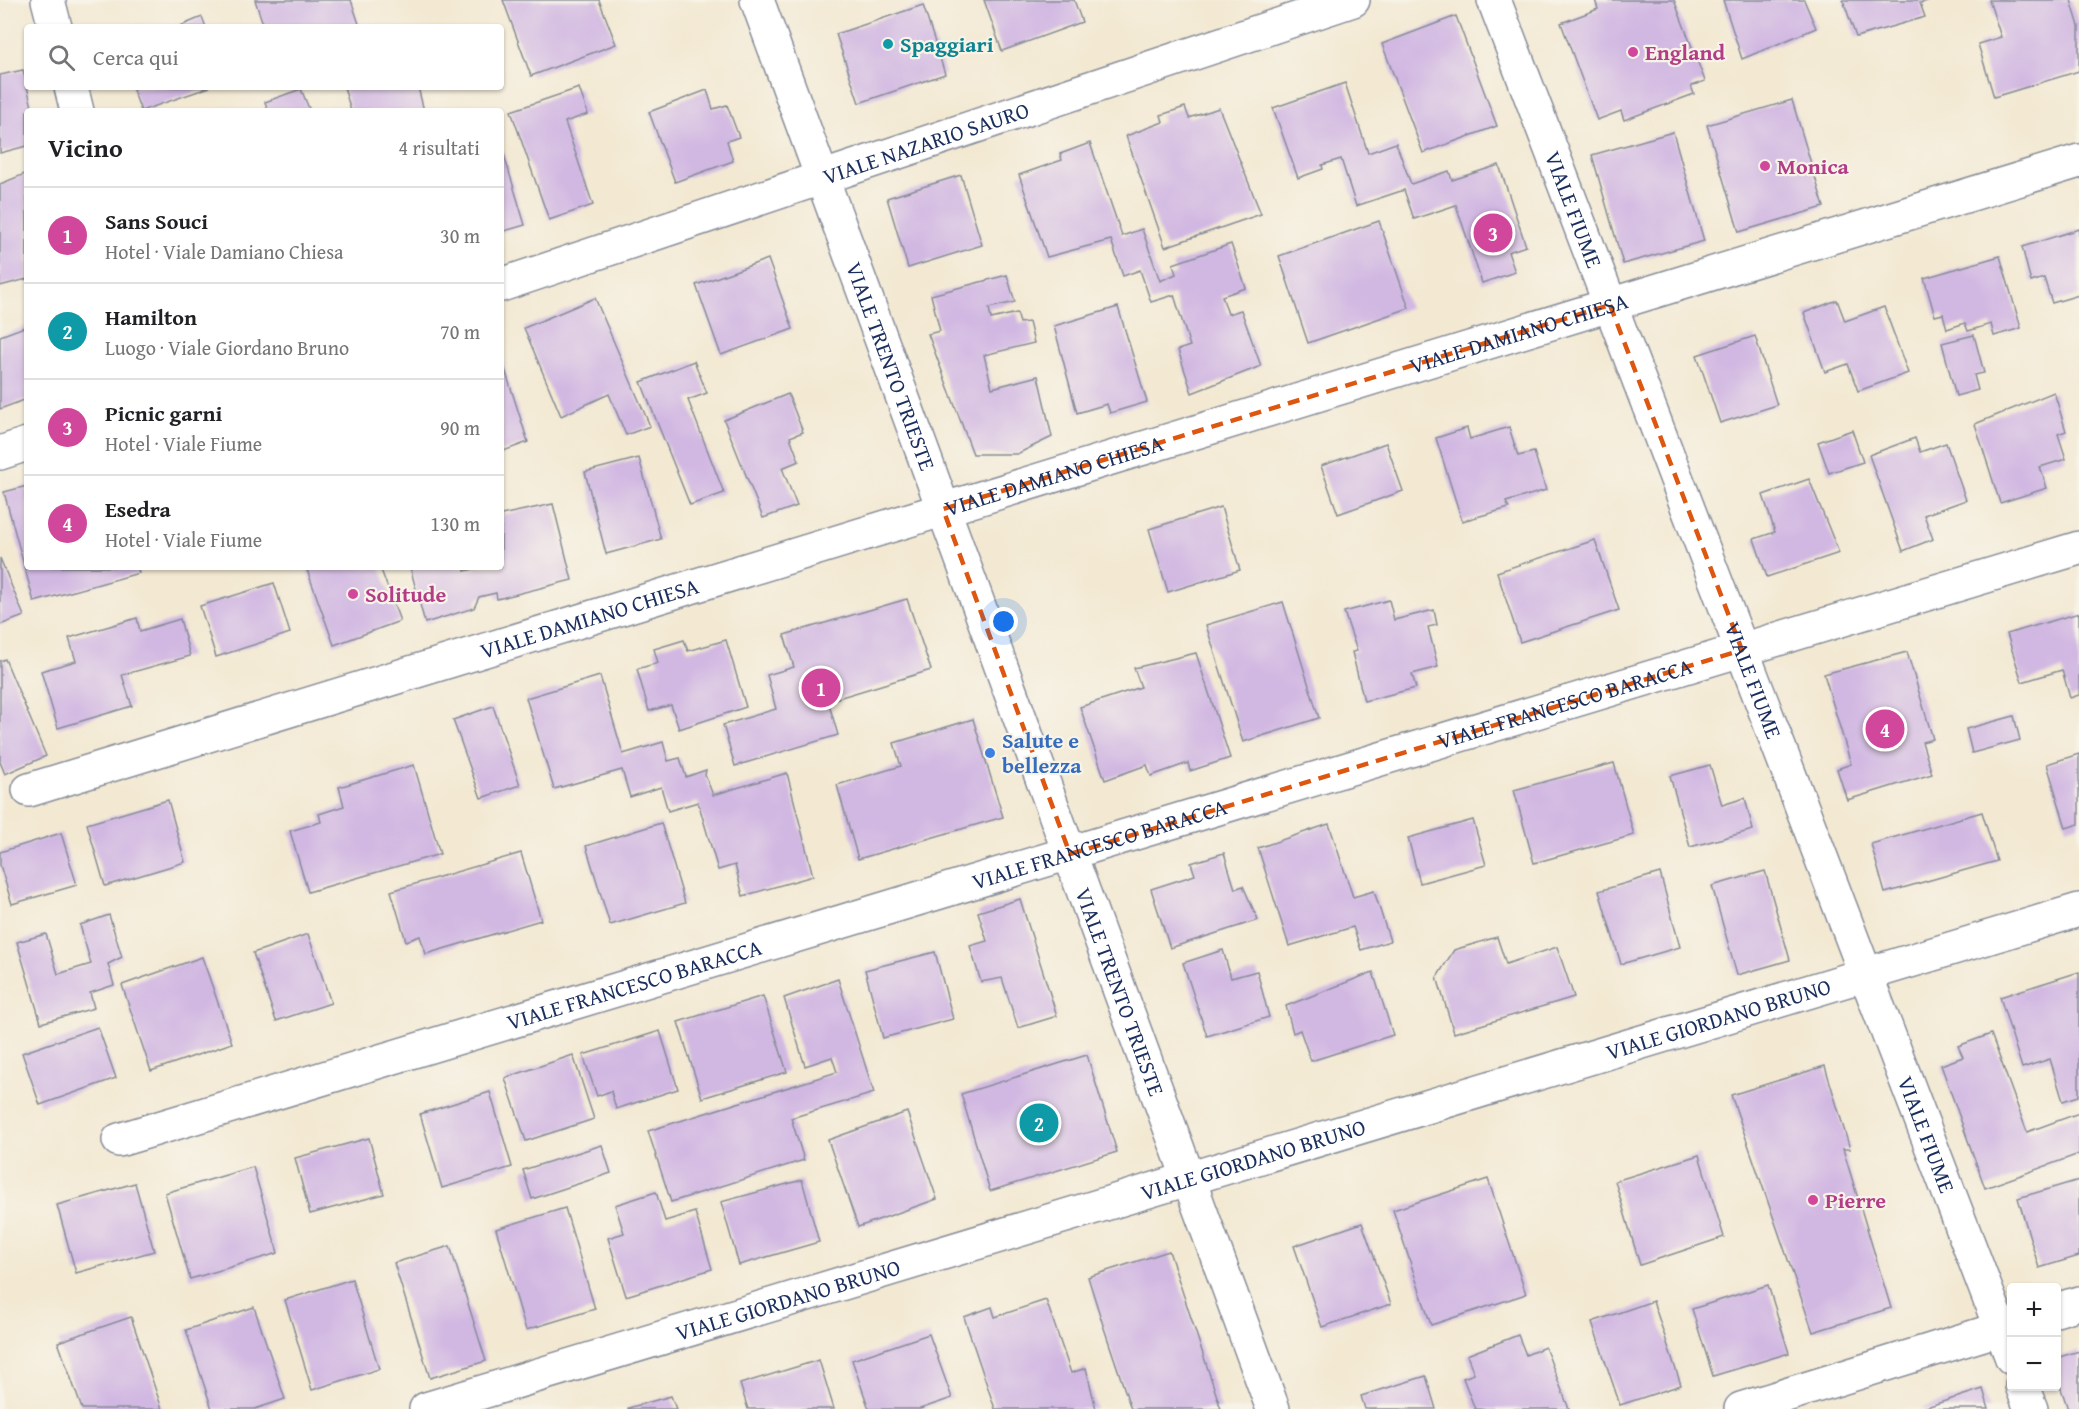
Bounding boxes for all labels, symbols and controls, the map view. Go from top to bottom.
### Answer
search box [24,24,504,90]
place label: Spaggiari [900,28,994,60]
place label: England [1645,36,1725,68]
marker: Spaggiari [881,37,895,51]
icon: search [45,41,78,74]
text: Cerca qui [93,41,179,73]
marker: England [1626,45,1640,59]
street label: VIALE NAZARIO SAURO [819,94,1033,192]
text: Vicino [48,128,123,167]
text: 4 risultati [399,133,480,162]
street label: VIALE FIUME [1537,146,1611,272]
place label: Monica [1777,150,1850,182]
marker: Monica [1758,159,1772,173]
text: Sans Souci [105,205,208,237]
pin: 3 [1474,210,1512,256]
text: 1 [62,221,73,250]
text: 30 m [440,221,480,250]
text: Hotel · Viale Damiano Chiesa [105,237,344,266]
street label: VIALE TRENTO TRIESTE [838,258,944,475]
street label: VIALE DAMIANO CHIESA [1405,284,1632,382]
text: Hamilton [105,301,197,333]
text: 2 [62,317,73,346]
text: 70 m [440,317,480,346]
text: Luogo · Viale Giordano Bruno [105,333,349,362]
text: Picnic garni [105,397,222,429]
text: 3 [62,413,73,442]
text: 90 m [440,413,480,442]
street label: VIALE DAMIANO CHIESA [941,427,1168,524]
text: Hotel · Viale Fiume [105,429,262,458]
text: Esedra [105,493,171,525]
text: 4 [62,509,73,538]
text: 130 m [430,509,480,538]
text: Hotel · Viale Fiume [105,525,262,554]
street label: VIALE DAMIANO CHIESA [476,569,703,667]
place label: Solitude [365,578,446,610]
marker: Solitude [346,587,360,601]
your location [989,607,1018,636]
street label: VIALE FIUME [1717,617,1790,743]
street label: VIALE FRANCESCO BARACCA [1433,650,1696,757]
pin: 1 [802,666,840,710]
pin: 4 [1866,706,1904,752]
place label: Salute e bellezza [1002,724,1082,781]
marker: Salute e bellezza [983,746,997,760]
street label: VIALE FRANCESCO BARACCA [968,790,1231,897]
street label: VIALE TRENTO TRIESTE [1067,883,1173,1100]
street label: VIALE FRANCESCO BARACCA [503,931,766,1038]
street label: VIALE GIORDANO BRUNO [1602,970,1835,1068]
street label: VIALE FIUME [1890,1071,1963,1197]
pin: 2 [1020,1100,1058,1146]
street label: VIALE GIORDANO BRUNO [1137,1110,1369,1208]
place label: Pierre [1825,1184,1886,1216]
marker: Pierre [1806,1193,1820,1207]
street label: VIALE GIORDANO BRUNO [672,1251,904,1349]
map controls [2007,1283,2061,1391]
button: + [2007,1283,2061,1337]
button: − [2007,1337,2061,1391]

